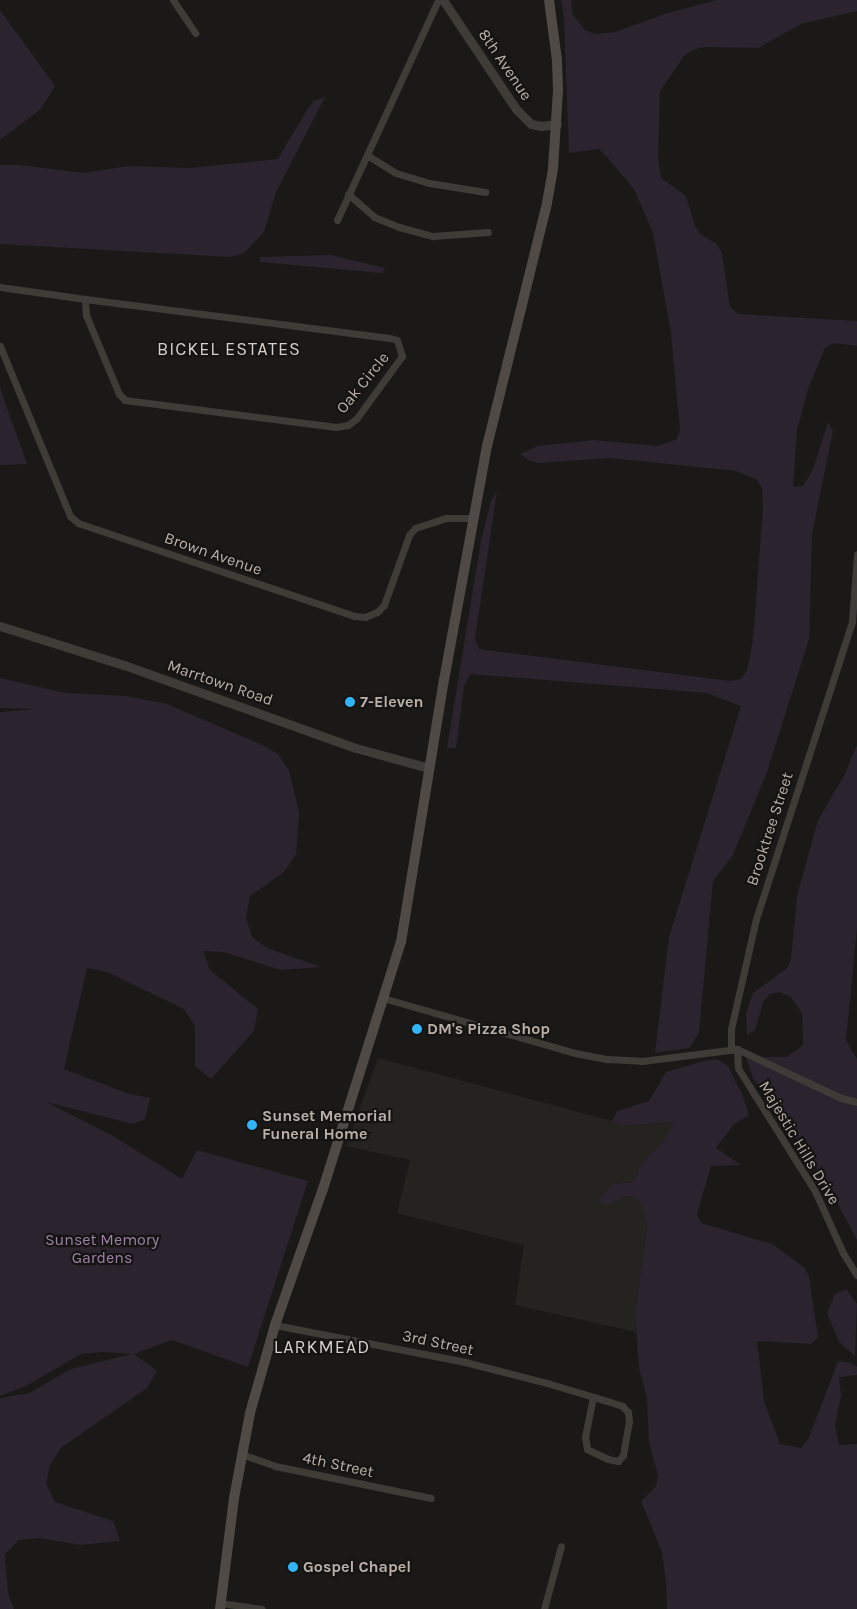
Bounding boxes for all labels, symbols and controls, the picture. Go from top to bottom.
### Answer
street label: 8th Avenue [474,26,536,104]
district label: BICKEL ESTATES [155,338,303,360]
street label: Oak Circle [332,348,394,418]
street label: Brown Avenue [162,528,264,580]
street label: Marrtown Road [165,656,275,710]
place label: 7-Eleven [360,692,423,712]
marker: 7-Eleven [344,696,356,708]
street label: Brooktree Street [743,770,797,888]
place label: DM's Pizza Shop [427,1019,550,1039]
marker: DM's Pizza Shop [411,1023,423,1035]
street label: Majestic Hills Drive [755,1078,843,1208]
place label: Sunset Memorial Funeral Home [262,1106,392,1144]
marker: Sunset Memorial Funeral Home [246,1119,258,1131]
park label: Sunset Memory Gardens [45,1230,159,1268]
street label: 3rd Street [401,1326,475,1360]
district label: LARKMEAD [273,1336,371,1358]
street label: 4th Street [301,1448,375,1482]
place label: Gospel Chapel [303,1557,411,1577]
marker: Gospel Chapel [287,1561,299,1573]

